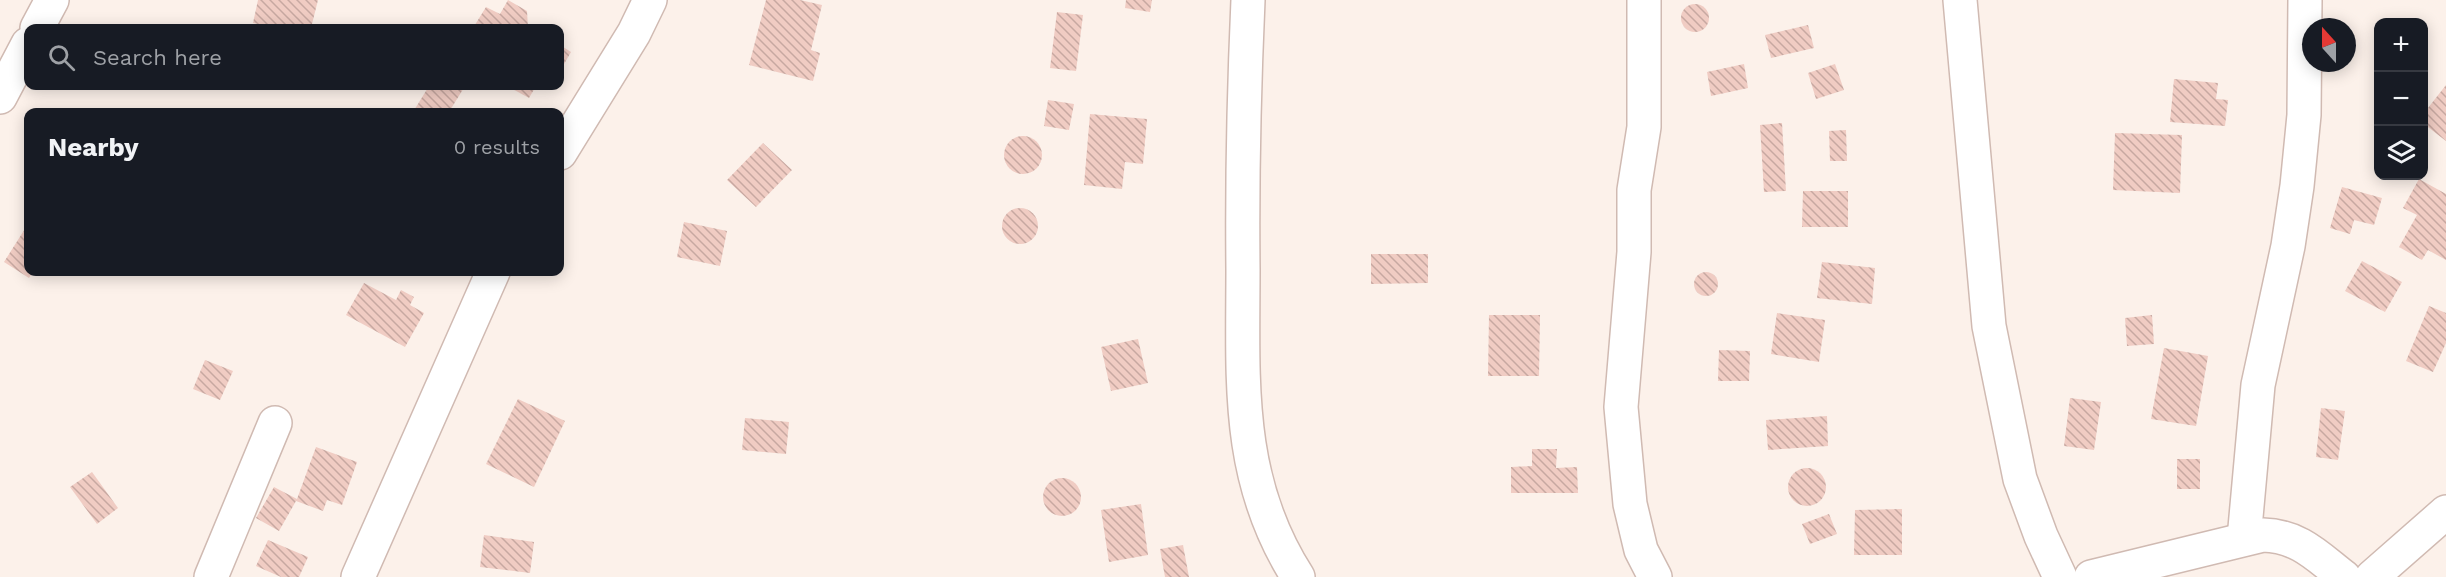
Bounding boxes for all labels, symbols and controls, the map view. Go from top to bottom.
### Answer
north arrow [2302,18,2356,72]
map controls [2374,18,2428,180]
button: + [2374,18,2428,72]
search box [24,24,564,90]
icon: search [45,41,78,74]
text: Search here [93,45,222,70]
button: − [2374,72,2428,126]
button: layers [2374,126,2428,180]
text: Nearby [48,132,139,162]
text: 0 results [454,135,540,159]

